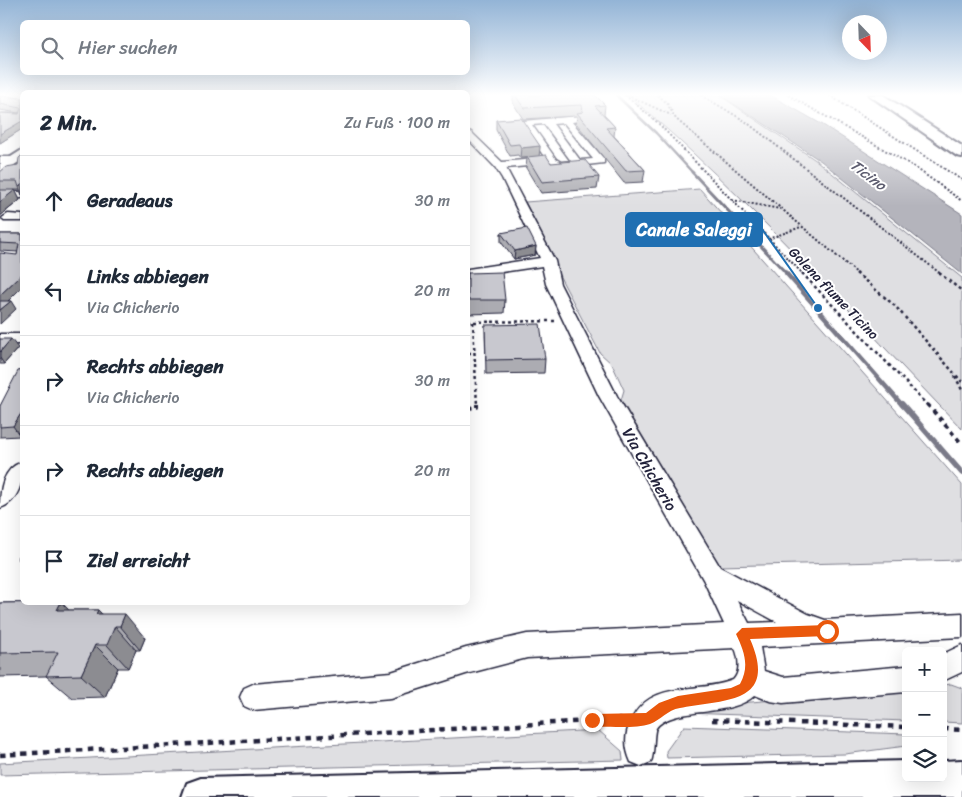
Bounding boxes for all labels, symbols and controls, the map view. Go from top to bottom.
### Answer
north arrow [842,15,887,60]
search box [20,20,470,75]
text: Hier suchen [78,31,178,64]
icon: search [38,34,66,62]
text: 2 Min. [40,104,98,142]
text: Zu Fuß · 100 m [344,108,450,137]
water label: Ticino [844,153,893,198]
text: Geradeaus [87,184,173,217]
text: 30 m [415,186,450,215]
icon: ahead [40,187,68,215]
callout: Canale Saleggi [626,213,762,246]
text: Canale Saleggi [635,214,753,246]
street label: Golena fiume Ticino [782,241,885,346]
text: Links abbiegen [87,260,209,293]
text: 20 m [414,276,450,305]
icon: left [40,277,68,305]
text: Via Chicherio [87,293,179,322]
text: Rechts abbiegen [87,350,224,383]
text: 30 m [415,366,450,395]
icon: right [40,367,68,395]
text: Via Chicherio [87,383,179,412]
street label: Via Chicherio [614,422,685,517]
text: Rechts abbiegen [87,454,224,487]
text: 20 m [414,456,450,485]
icon: right [40,457,68,485]
text: Ziel erreicht [87,544,190,577]
icon: arrive [40,547,68,575]
route start [816,620,839,643]
map controls [902,647,947,782]
button: + [902,647,947,692]
button: − [902,692,947,737]
route end [581,709,604,732]
button: layers [902,737,947,782]

